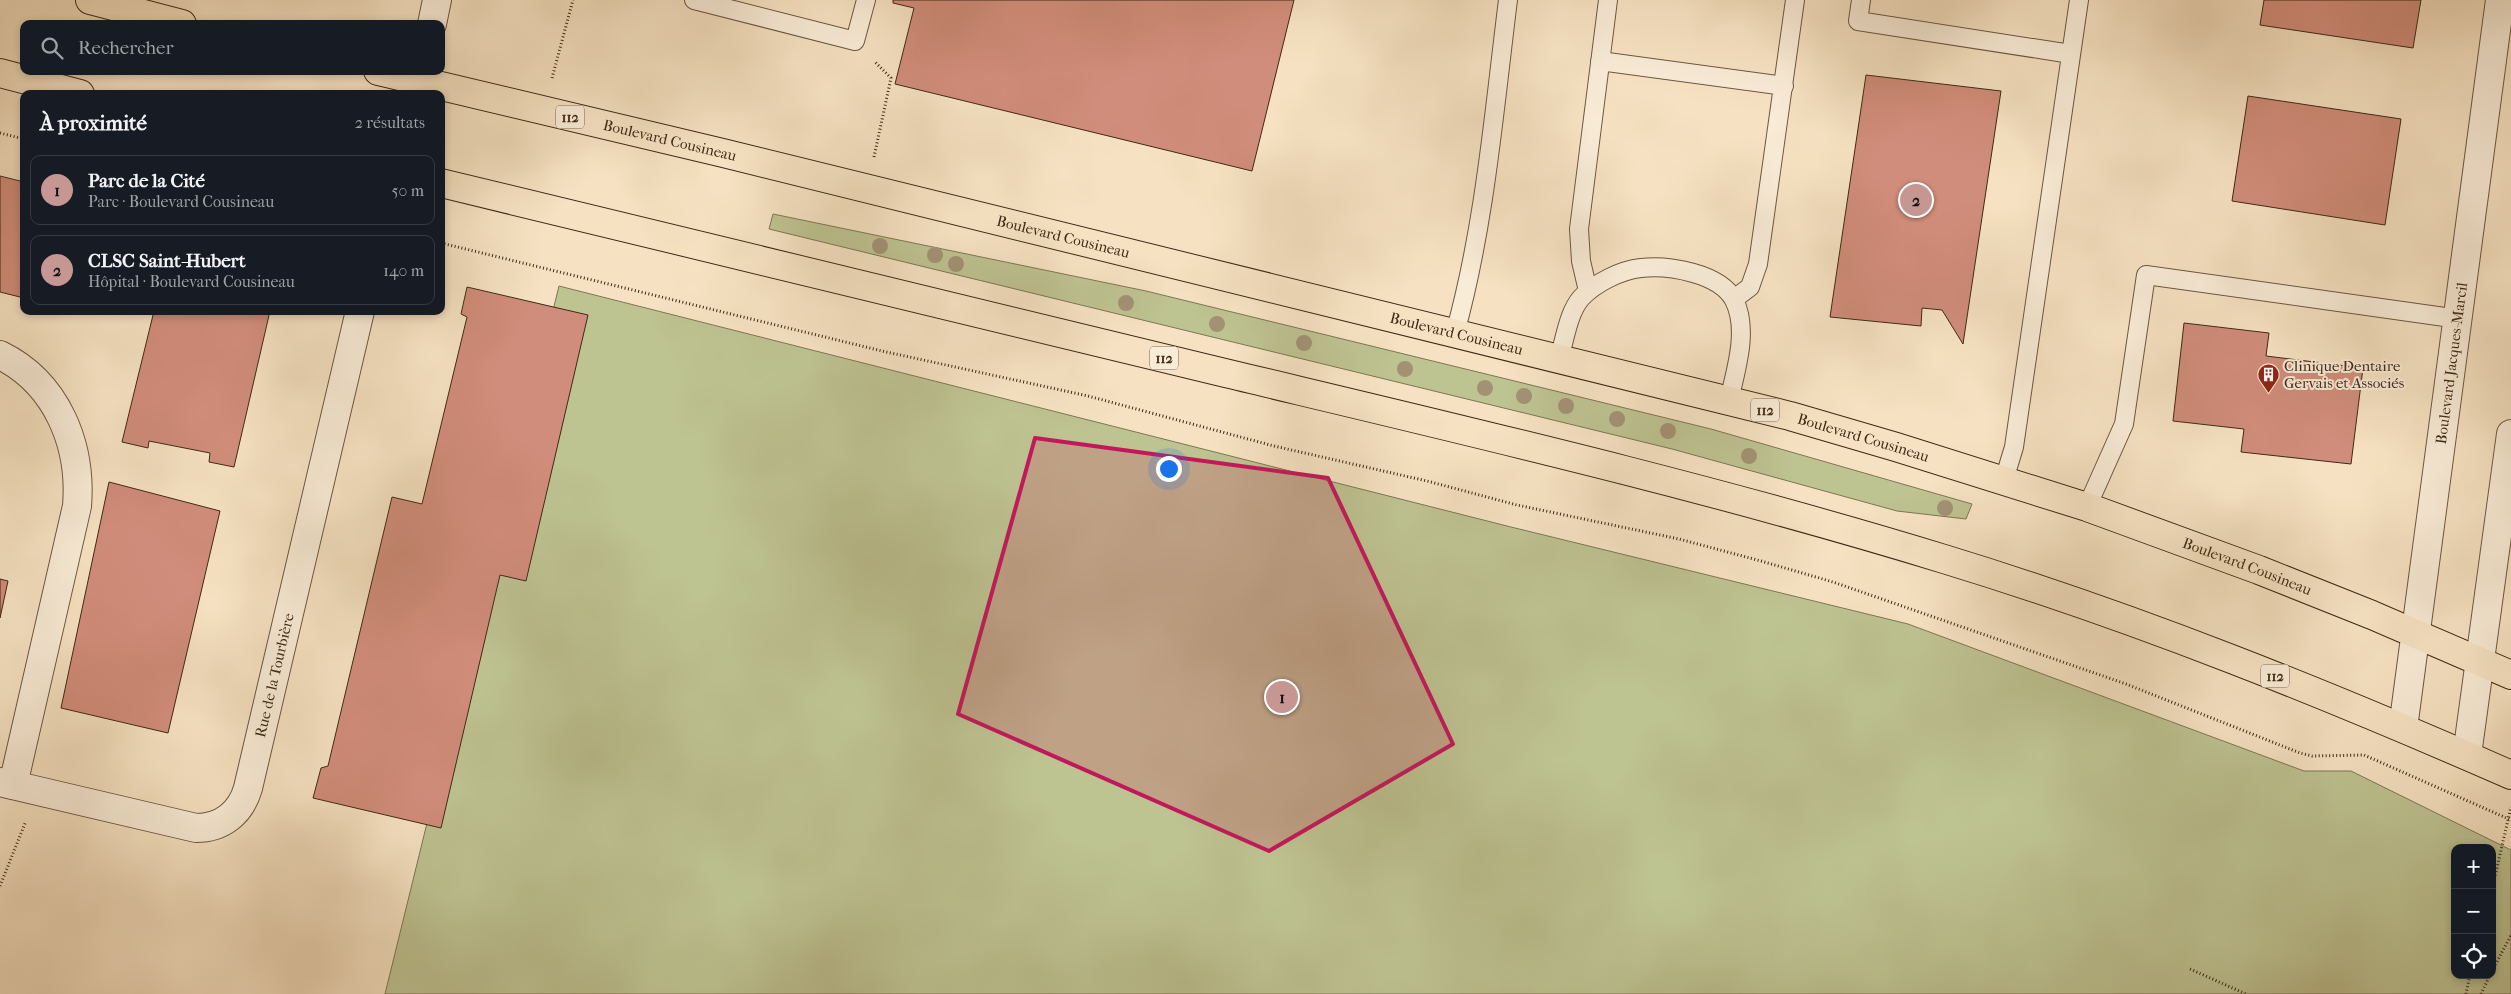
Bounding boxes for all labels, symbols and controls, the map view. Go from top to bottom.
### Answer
search box [20,20,445,75]
icon: search [38,34,66,62]
text: Rechercher [78,37,174,59]
road number: 112 [556,105,584,128]
text: À proximité [40,111,147,135]
text: 2 résultats [355,113,425,132]
street label: Boulevard Cousineau [601,116,739,165]
text: Parc de la Cité [88,170,205,192]
text: 1 [54,181,60,200]
text: 50 m [392,181,424,200]
pin: 2 [1900,181,1932,219]
text: Parc · Boulevard Cousineau [88,192,274,211]
street label: Boulevard Cousineau [995,212,1132,262]
text: CLSC Saint-Hubert [88,250,246,272]
text: 2 [53,261,61,280]
text: 140 m [383,261,424,280]
text: Hôpital · Boulevard Cousineau [88,272,295,291]
street label: Boulevard Jacques-Marcil [2432,281,2471,445]
street label: Boulevard Cousineau [1388,309,1525,359]
road number: 112 [1150,346,1178,369]
place label: Clinique Dentaire Gervais et Associés [2284,357,2405,392]
building icon: Clinique Dentaire Gervais et Associés [2256,363,2280,394]
road number: 112 [1751,398,1779,422]
street label: Boulevard Cousineau [1795,410,1932,466]
your location [1156,456,1182,482]
street label: Boulevard Cousineau [2180,534,2315,599]
street label: Rue de la Tourbière [251,611,298,739]
road number: 112 [2261,664,2289,688]
pin: 1 [1266,678,1298,716]
map controls [2451,844,2496,979]
button: + [2451,844,2496,889]
button: − [2451,889,2496,934]
button: locate [2451,934,2496,979]

